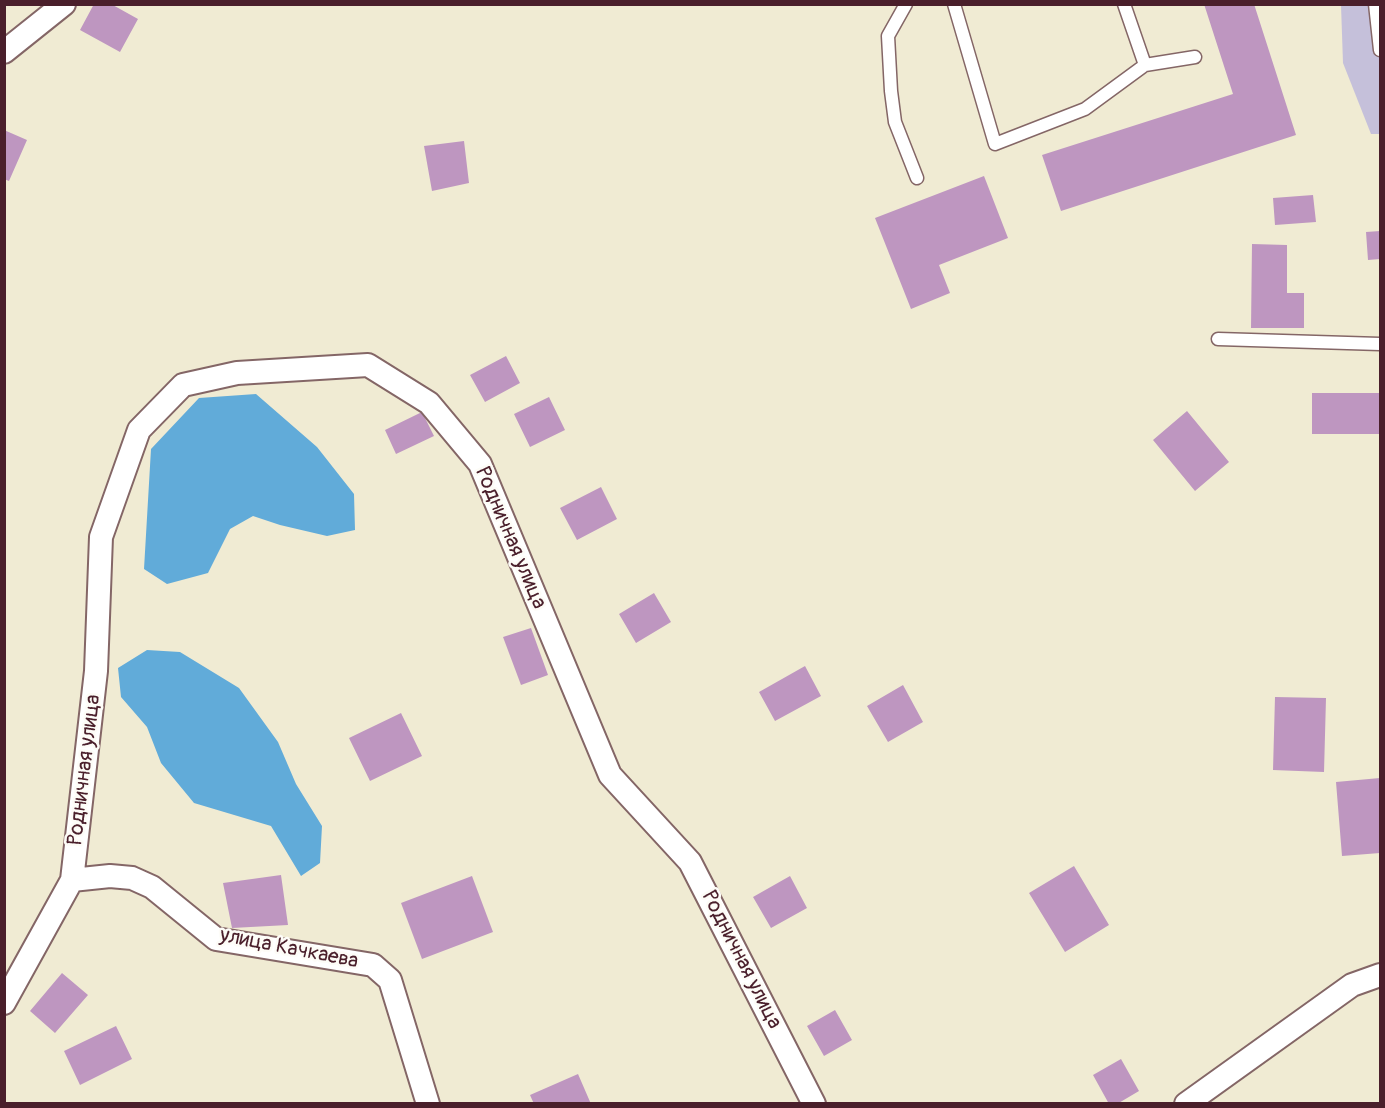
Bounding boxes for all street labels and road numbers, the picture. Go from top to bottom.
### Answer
street label: Родничная улица [469,463,551,613]
street label: Родничная улица [63,693,107,847]
street label: Родничная улица [695,887,787,1033]
street label: улица Качкаева [218,923,360,975]

